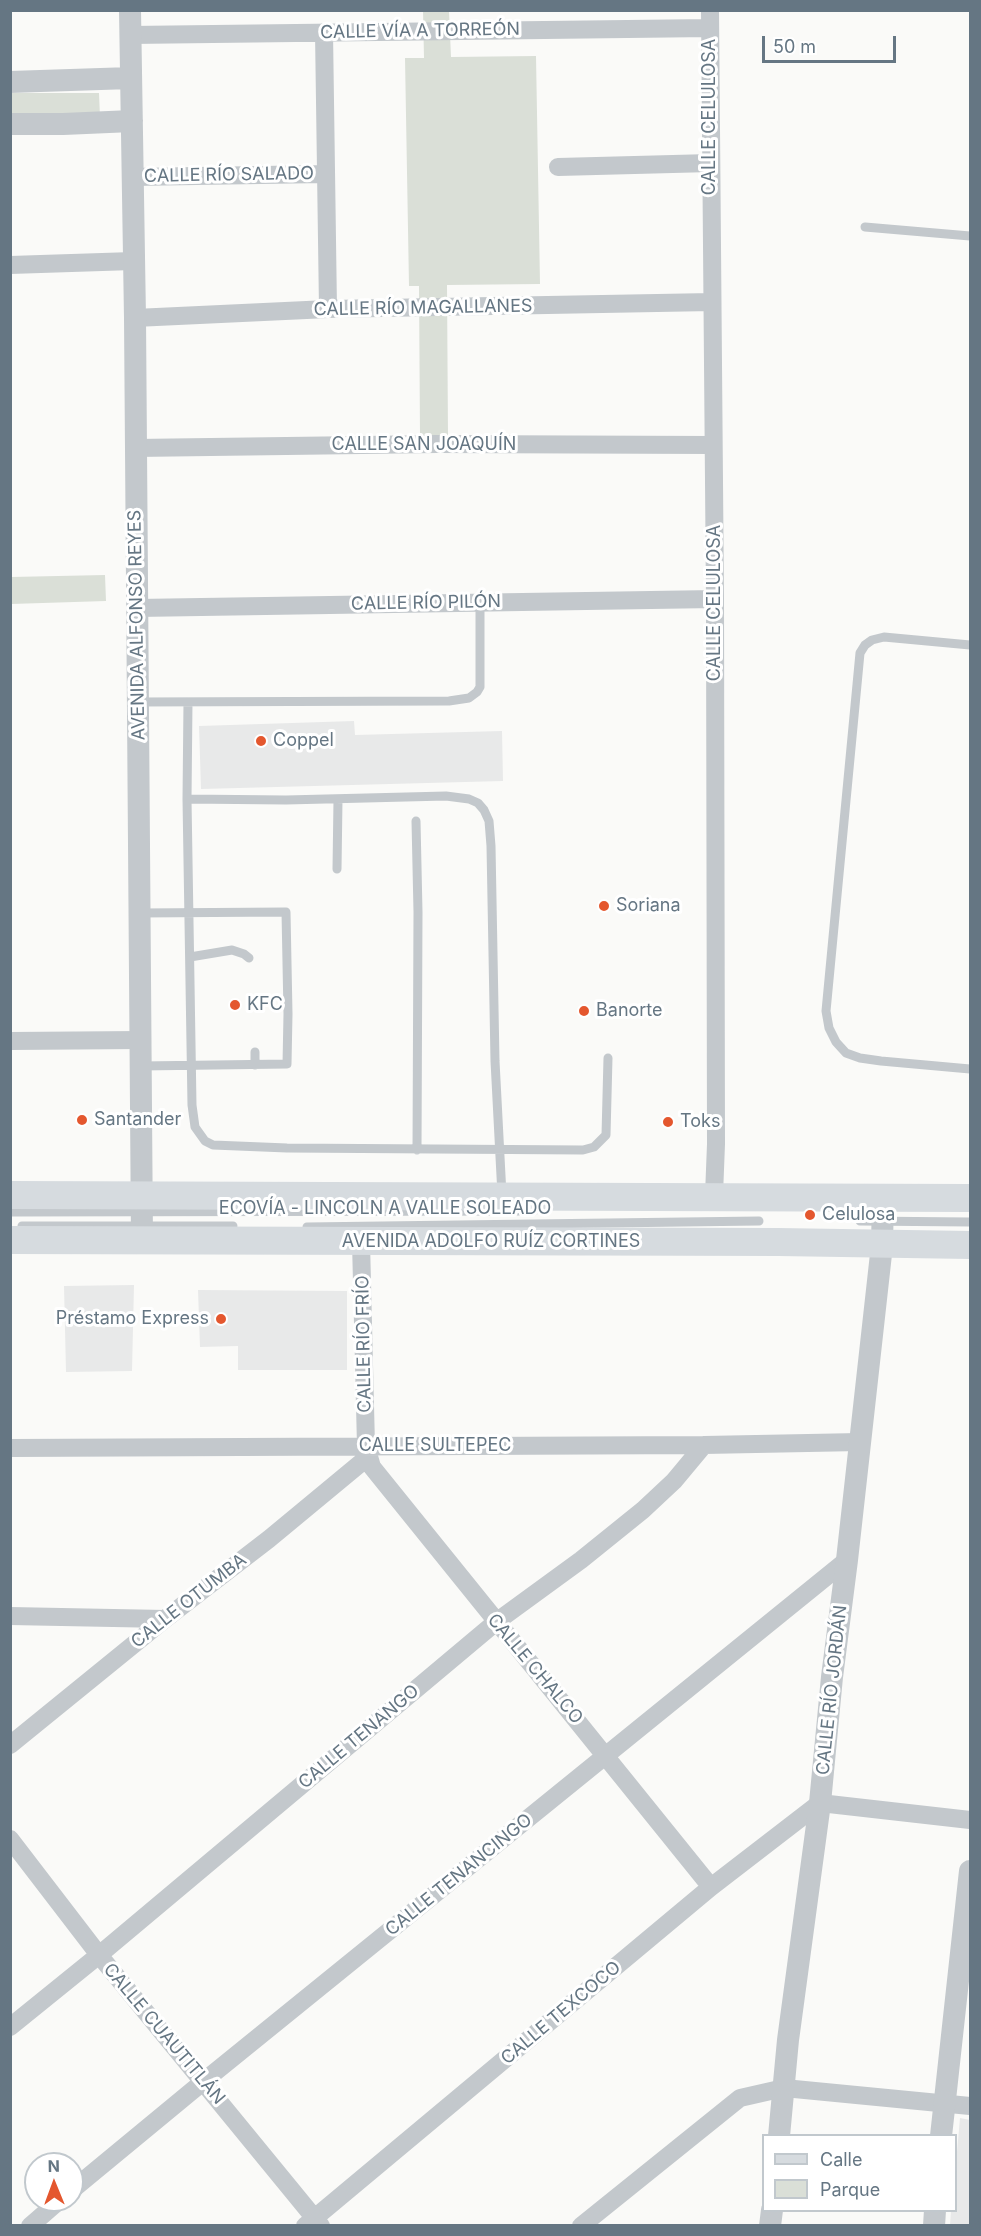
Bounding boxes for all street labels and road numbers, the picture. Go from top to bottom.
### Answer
street label: CALLE VÍA A TORREÓN [320,18,520,44]
street label: CALLE CELULOSA [699,39,721,195]
street label: CALLE RÍO SALADO [144,163,314,187]
street label: CALLE RÍO MAGALLANES [313,295,533,321]
street label: CALLE SAN JOAQUÍN [332,434,516,456]
street label: AVENIDA ALFONSO REYES [124,510,150,740]
street label: CALLE CELULOSA [704,525,726,681]
street label: CALLE RÍO PILÓN [351,591,501,615]
street label: ECOVÍA - LINCOLN A VALLE SOLEADO [219,1198,551,1220]
street label: AVENIDA ADOLFO RUÍZ CORTINES [342,1231,640,1253]
street label: CALLE RÍO FRÍO [352,1275,376,1413]
street label: CALLE SULTEPEC [359,1435,511,1457]
street label: CALLE OTUMBA [127,1549,251,1653]
street label: CALLE RÍO JORDÁN [812,1604,852,1776]
street label: CALLE CHALCO [483,1610,587,1728]
street label: CALLE TENANGO [294,1680,424,1794]
street label: CALLE TENANCINGO [381,1809,537,1941]
street label: CALLE TEXCOCO [497,1957,625,2069]
street label: CALLE CUAUTITLÁN [99,1959,229,2109]

